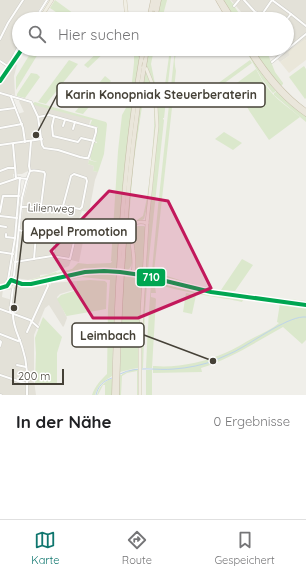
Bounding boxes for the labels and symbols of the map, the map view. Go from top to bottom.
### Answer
callout: Karin Konopniak Steuerberaterin [57,83,265,107]
text: Karin Konopniak Steuerberaterin [65,87,257,102]
street label: Lilienweg [27,200,75,216]
callout: Appel Promotion [23,219,136,243]
text: Appel Promotion [30,224,128,239]
line badge: 710 [136,268,166,287]
text: 710 [142,270,160,284]
callout: Leimbach [72,323,144,347]
text: Leimbach [80,328,136,343]
scale bar [12,367,64,386]

